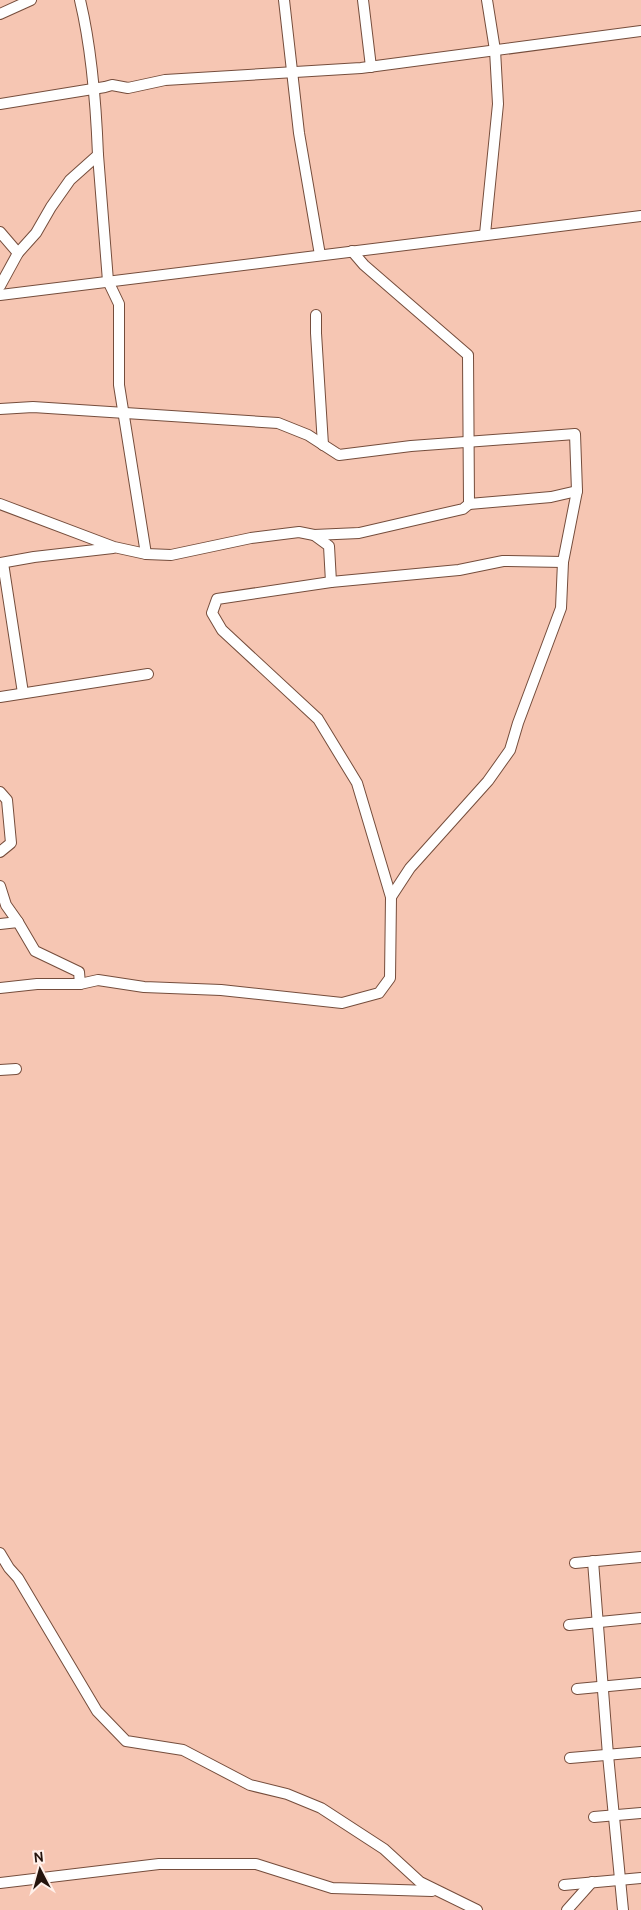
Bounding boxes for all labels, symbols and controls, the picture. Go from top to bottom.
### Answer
north arrow [15,1845,65,1895]
text: N [33,1848,45,1867]

